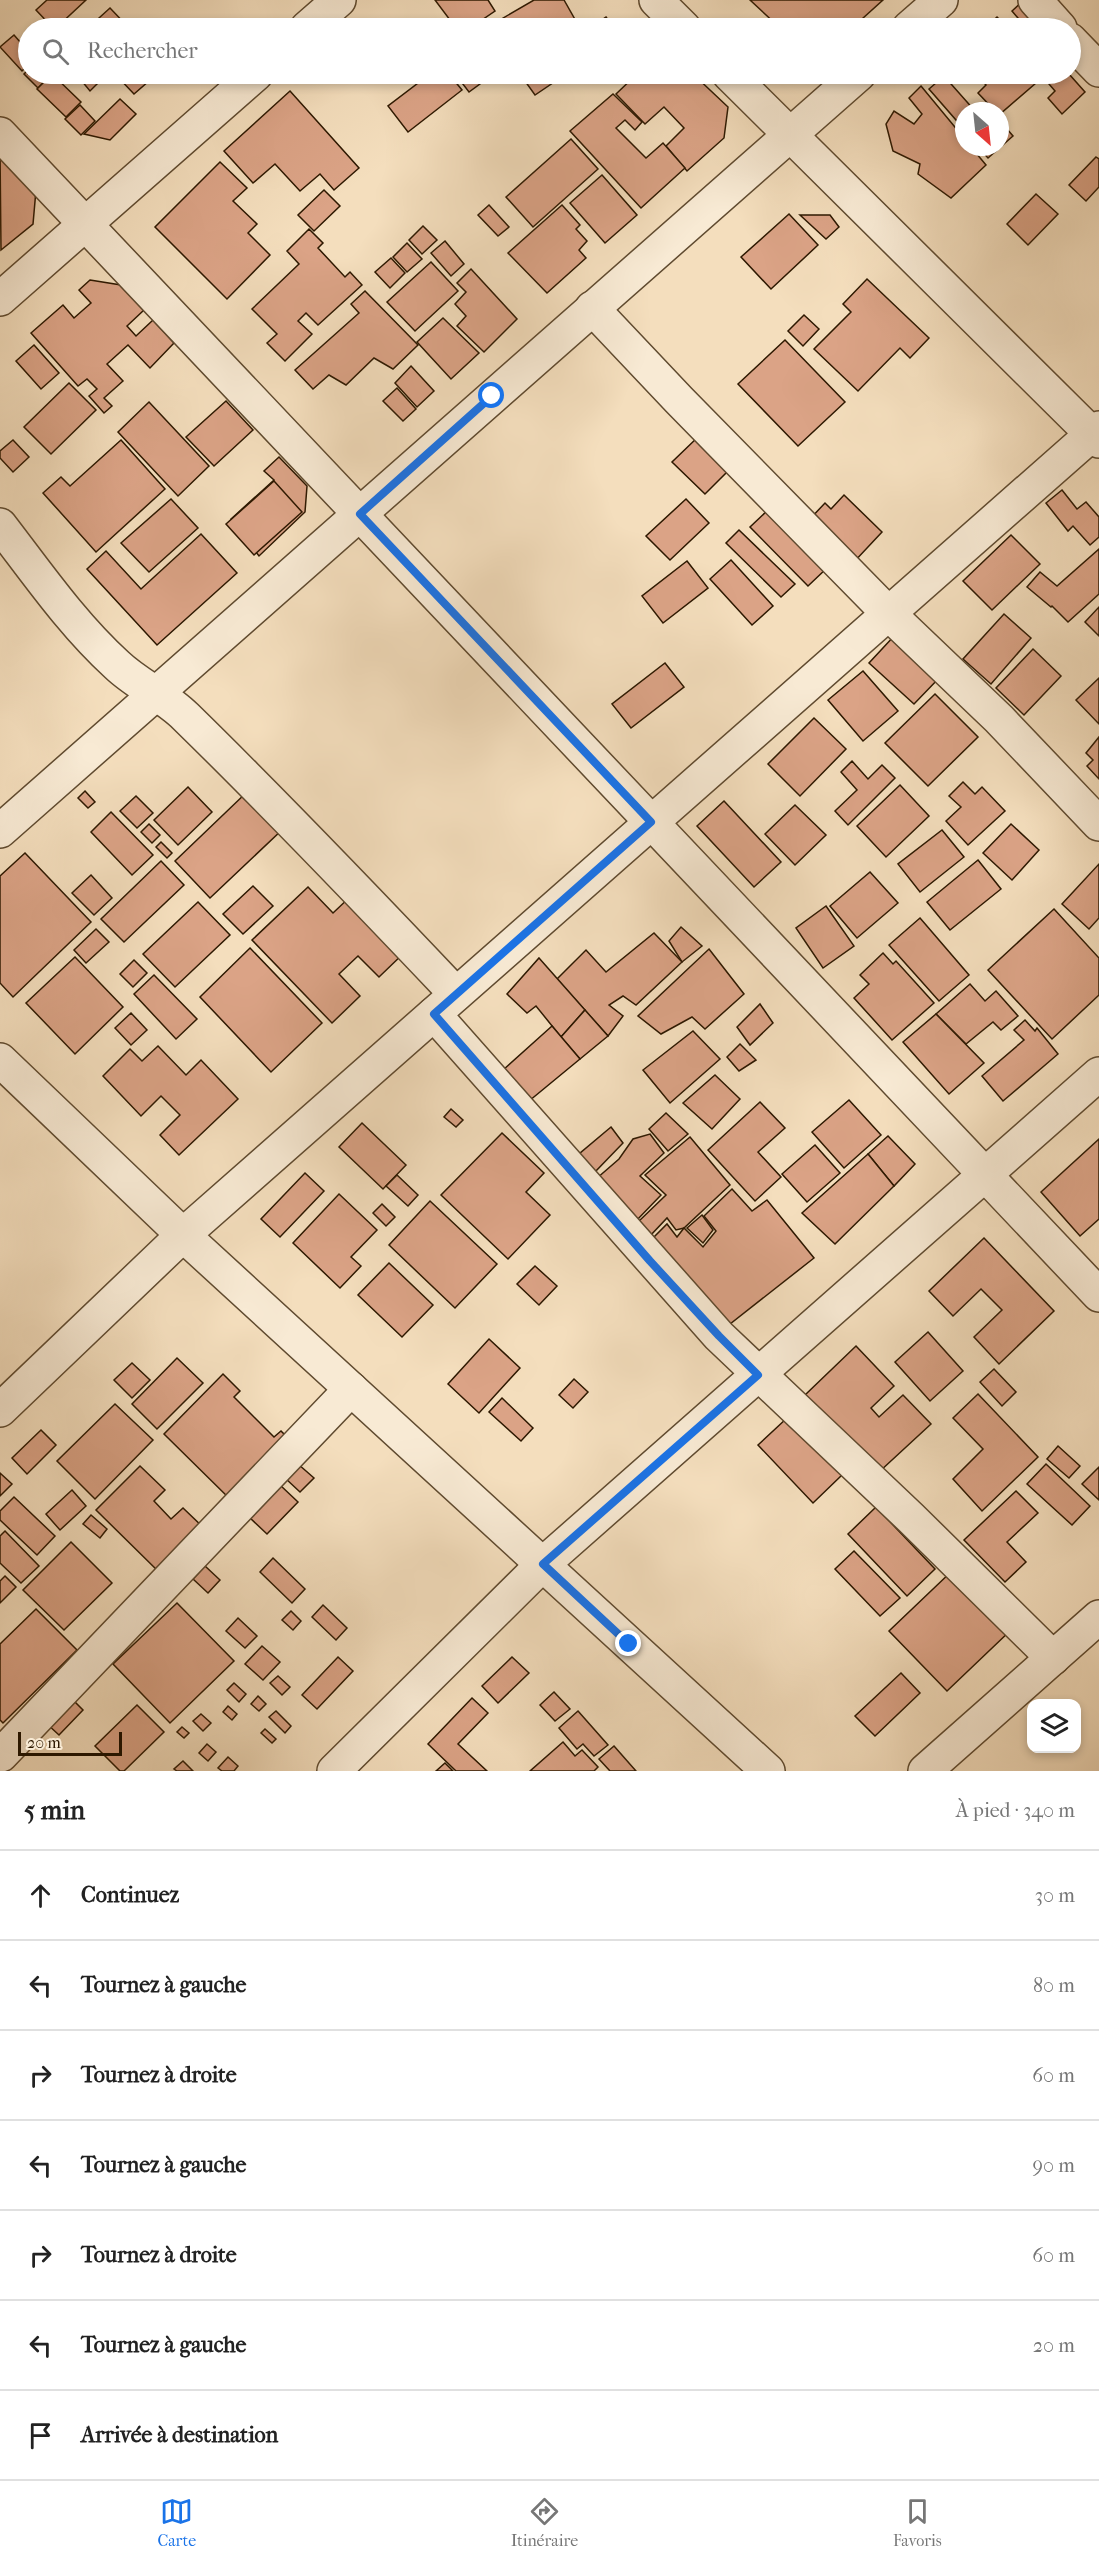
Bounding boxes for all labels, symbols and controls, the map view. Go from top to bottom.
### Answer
search box [18,18,1081,84]
icon: search [39,35,72,68]
text: Rechercher [87,38,198,64]
north arrow [955,102,1009,156]
route start [478,382,504,408]
route end [615,1630,641,1656]
map controls [1027,1699,1081,1753]
button: layers [1027,1699,1081,1753]
scale bar [18,1729,122,1756]
text: 20 m [27,1733,61,1752]
text: 5 min [24,1795,85,1826]
text: À pied · 340 m [956,1799,1075,1822]
icon: ahead [24,1879,57,1912]
text: Continuez [81,1882,179,1908]
text: 30 m [1035,1884,1075,1907]
icon: left [24,1969,57,2002]
text: Tournez à gauche [81,1972,246,1998]
text: 80 m [1033,1974,1075,1997]
icon: right [24,2059,57,2092]
text: Tournez à droite [81,2062,237,2088]
text: 60 m [1032,2064,1075,2087]
icon: left [24,2149,57,2182]
text: Tournez à gauche [81,2152,246,2178]
text: 90 m [1033,2154,1075,2177]
icon: right [24,2239,57,2272]
text: Tournez à droite [81,2242,237,2268]
text: 60 m [1032,2244,1075,2267]
icon: left [24,2329,57,2362]
text: Tournez à gauche [81,2332,246,2358]
text: 20 m [1033,2334,1075,2357]
icon: arrive [24,2419,57,2452]
text: Arrivée à destination [81,2422,278,2448]
tab: Carte [157,2495,196,2550]
tab: Itinéraire [511,2495,578,2550]
tab: Favoris [893,2495,942,2550]

